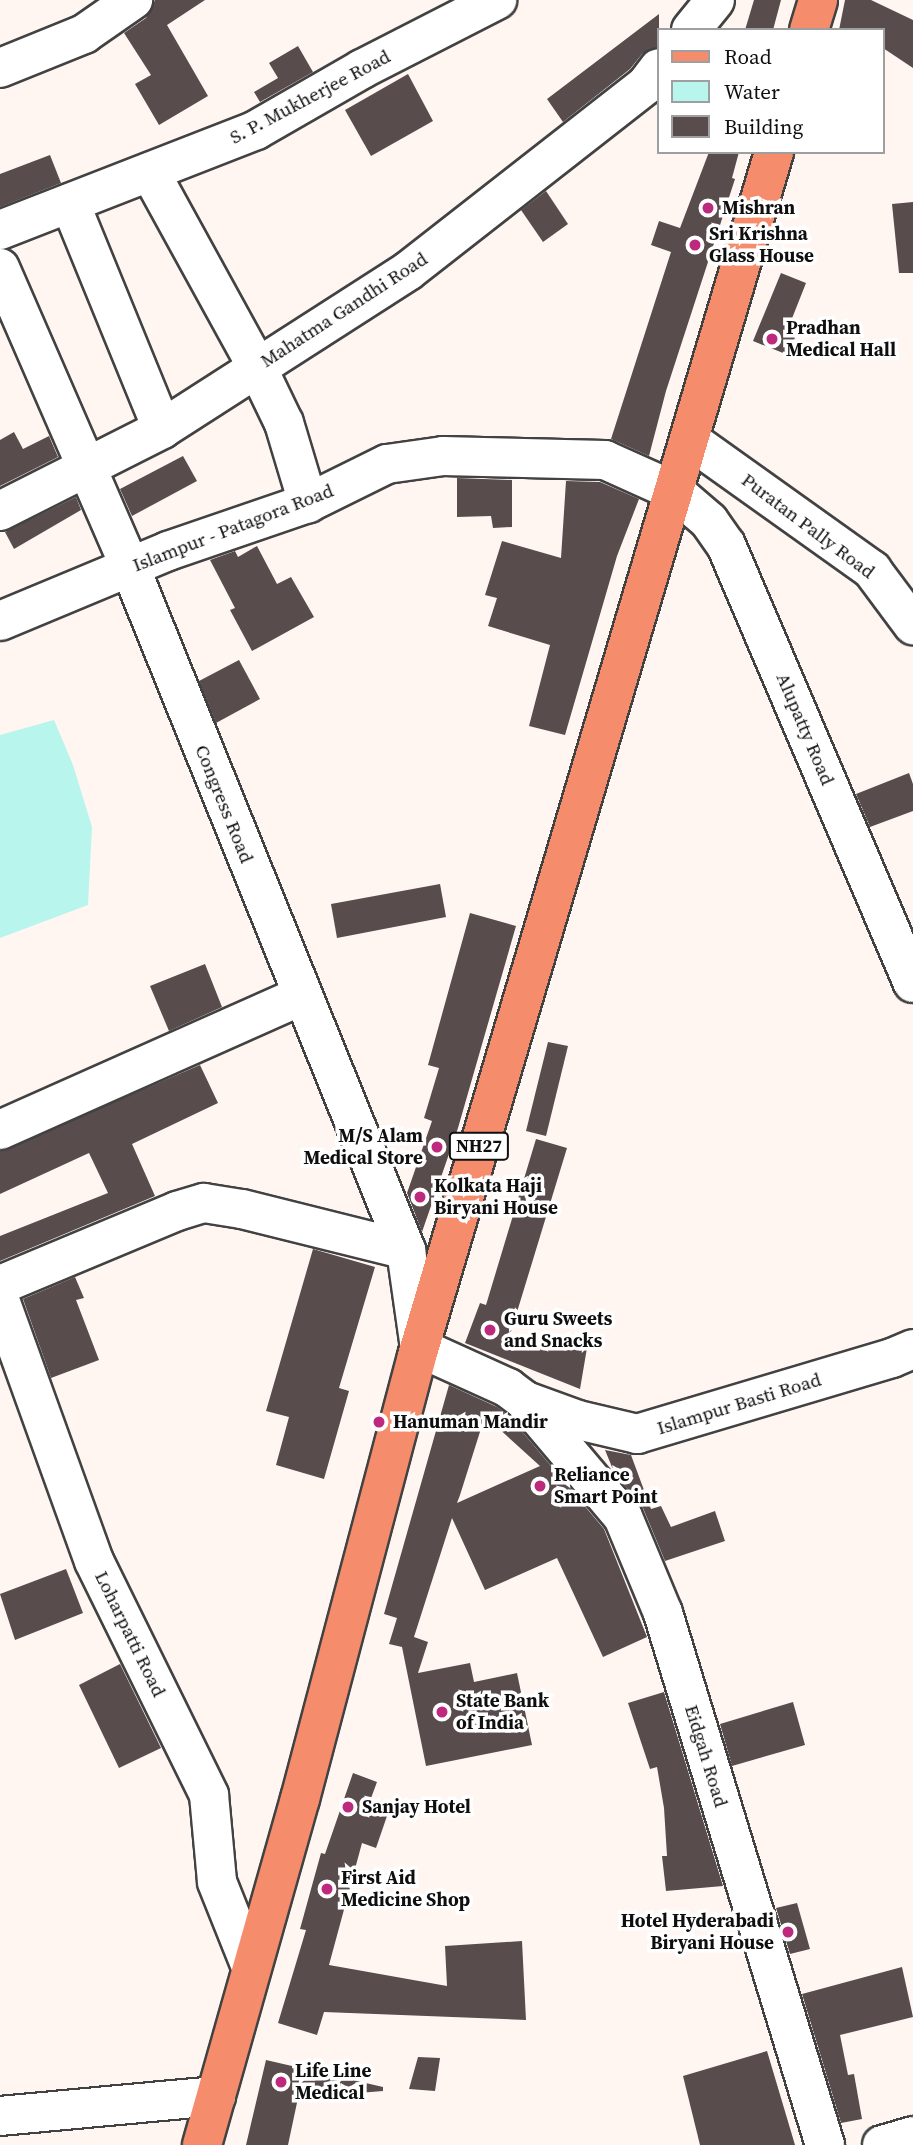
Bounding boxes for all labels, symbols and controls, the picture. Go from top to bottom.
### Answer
legend [657,28,885,154]
text: Road [724,42,772,71]
street label: S. P. Mukherjee Road [226,45,394,149]
text: Water [724,77,780,106]
text: Building [724,112,803,141]
place label: Mishran [722,197,795,219]
marker: Mishran [700,200,716,216]
place label: Sri Krishna Glass House [709,223,814,267]
marker: Sri Krishna Glass House [687,237,703,253]
street label: Mahatma Gandhi Road [256,248,432,372]
place label: Pradhan Medical Hall [786,317,896,361]
marker: Pradhan Medical Hall [764,331,780,347]
street label: Puratan Pally Road [737,469,879,583]
street label: Islampur - Patagora Road [130,479,336,577]
street label: Alupatty Road [771,670,839,788]
street label: Congress Road [190,742,258,866]
place label: M/S Alam Medical Store [303,1125,423,1169]
road number: NH27 [448,1132,510,1161]
marker: M/S Alam Medical Store [429,1139,445,1155]
place label: Kolkata Haji Biryani House [434,1175,558,1219]
marker: Kolkata Haji Biryani House [412,1189,428,1205]
place label: Guru Sweets and Snacks [504,1308,612,1352]
marker: Guru Sweets and Snacks [482,1322,498,1338]
street label: Islampur Basti Road [654,1368,824,1440]
place label: Hanuman Mandir [393,1411,548,1433]
marker: Hanuman Mandir [371,1414,387,1430]
place label: Reliance Smart Point [554,1464,658,1508]
marker: Reliance Smart Point [532,1478,548,1494]
street label: Loharpatti Road [90,1567,170,1701]
place label: State Bank of India [456,1690,549,1734]
street label: Eidgah Road [680,1702,732,1810]
marker: State Bank of India [434,1704,450,1720]
place label: Sanjay Hotel [362,1796,471,1818]
marker: Sanjay Hotel [340,1799,356,1815]
place label: First Aid Medicine Shop [341,1867,470,1911]
marker: First Aid Medicine Shop [319,1881,335,1897]
place label: Hotel Hyderabadi Biryani House [621,1910,774,1954]
marker: Hotel Hyderabadi Biryani House [780,1924,796,1940]
place label: Life Line Medical [295,2060,371,2104]
marker: Life Line Medical [273,2074,289,2090]

